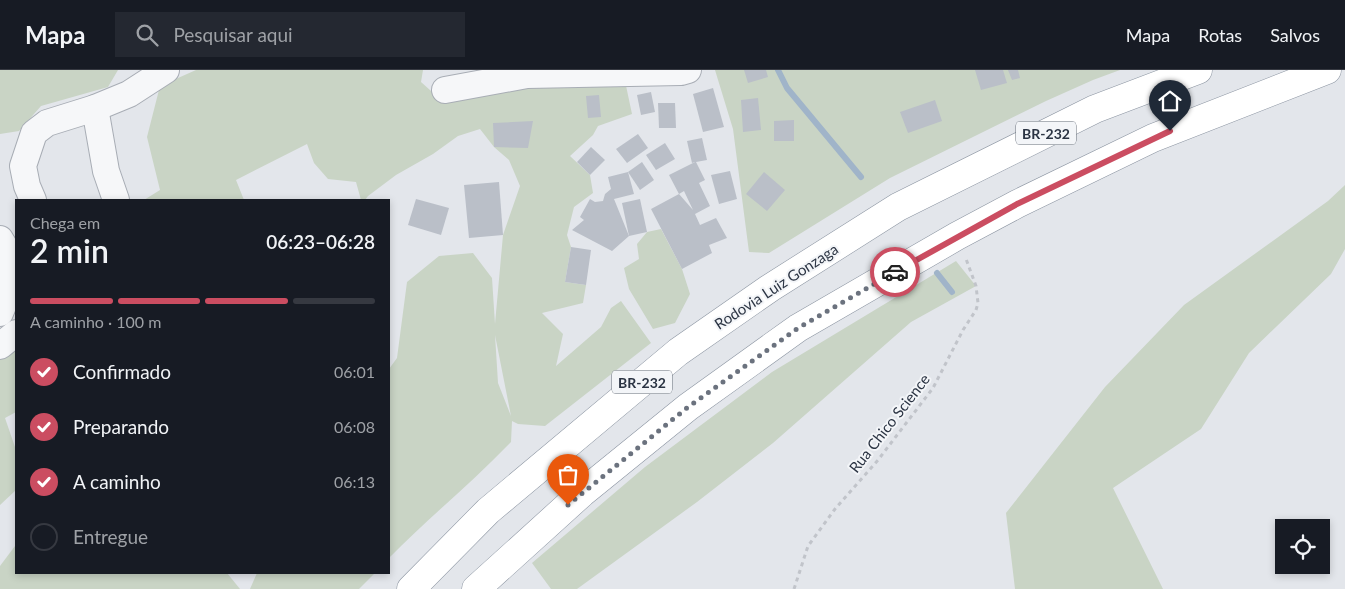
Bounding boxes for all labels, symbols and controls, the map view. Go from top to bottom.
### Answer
search box [115,12,465,57]
text: Mapa [25,20,85,49]
icon: search [133,21,161,49]
text: Pesquisar aqui [173,23,293,46]
text: Mapa [1126,24,1170,46]
text: Rotas [1198,24,1242,46]
text: Salvos [1270,24,1320,46]
pin [1149,80,1191,131]
icon: home [1156,87,1184,115]
road number: BR-232 [1016,122,1076,144]
text: Chega em [30,213,100,232]
text: 06:23–06:28 [266,230,375,253]
text: 2 min [30,231,109,270]
street label: Rodovia Luiz Gonzaga [711,239,841,333]
courier [870,247,920,297]
icon: car [881,258,909,286]
text: A caminho · 100 m [30,312,161,331]
icon: check [30,358,58,386]
text: Confirmado [73,360,171,383]
text: 06:01 [334,362,375,381]
road number: BR-232 [612,370,672,394]
street label: Rua Chico Science [845,370,933,476]
icon: check [30,413,58,441]
text: Preparando [73,415,169,438]
text: 06:08 [334,417,375,436]
pin [547,454,589,505]
icon: bag [554,461,582,489]
icon: check [30,468,58,496]
text: A caminho [73,470,161,493]
text: 06:13 [334,472,375,491]
map controls [1275,519,1330,574]
button: locate [1275,519,1330,574]
text: Entregue [73,525,148,548]

